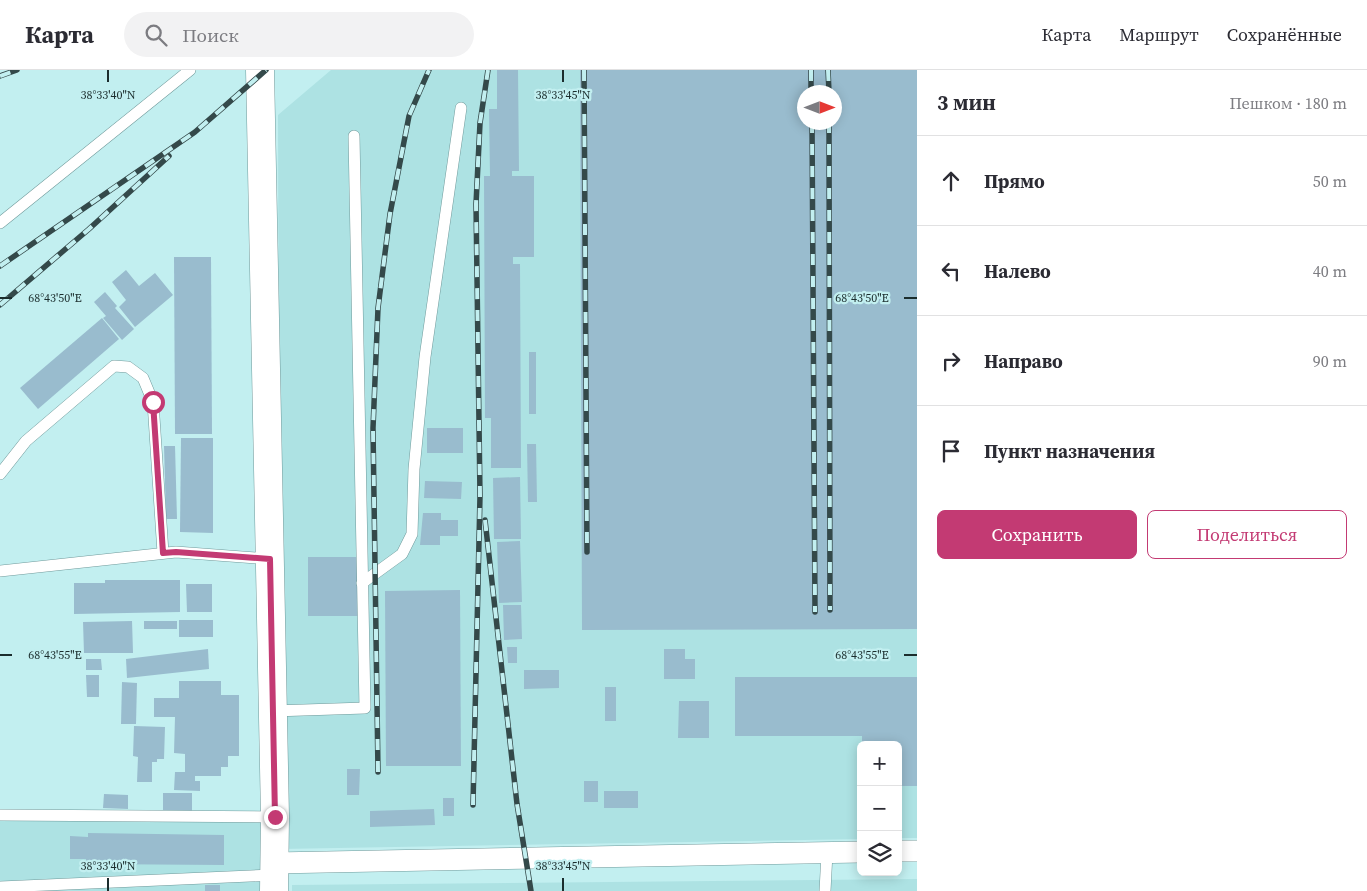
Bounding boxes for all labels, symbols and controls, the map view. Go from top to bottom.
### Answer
search box [124,12,474,57]
text: Карта [25,18,94,51]
icon: search [142,21,170,49]
text: Поиск [182,22,239,48]
text: Карта [1042,22,1091,47]
text: Маршрут [1119,22,1199,47]
text: Сохранённые [1227,22,1342,47]
north arrow [797,85,842,130]
text: 38°33'40"N [80,87,136,103]
text: 38°33'45"N [535,87,591,103]
text: 3 мин [937,88,996,117]
text: Пешком · 180 m [1229,92,1347,114]
icon: ahead [937,167,965,195]
text: Прямо [984,168,1045,194]
text: 50 m [1313,170,1347,192]
icon: left [937,257,965,285]
text: Налево [984,258,1051,284]
text: 40 m [1313,260,1347,282]
text: 68°43'50"E [28,290,82,306]
text: 68°43'50"E [835,290,889,306]
icon: right [937,347,965,375]
text: Направо [984,348,1063,374]
text: 90 m [1313,350,1347,372]
route start [142,391,165,414]
icon: arrive [937,437,965,465]
text: Пункт назначения [984,438,1155,464]
button: Сохранить [937,510,1137,559]
button: Поделиться [1147,510,1347,559]
text: 68°43'55"E [28,647,82,663]
text: 68°43'55"E [835,647,889,663]
map controls [857,741,902,876]
button: + [857,741,902,786]
button: − [857,786,902,831]
route end [264,806,287,829]
button: layers [857,831,902,876]
text: 38°33'40"N [80,858,136,874]
text: 38°33'45"N [535,858,591,874]

